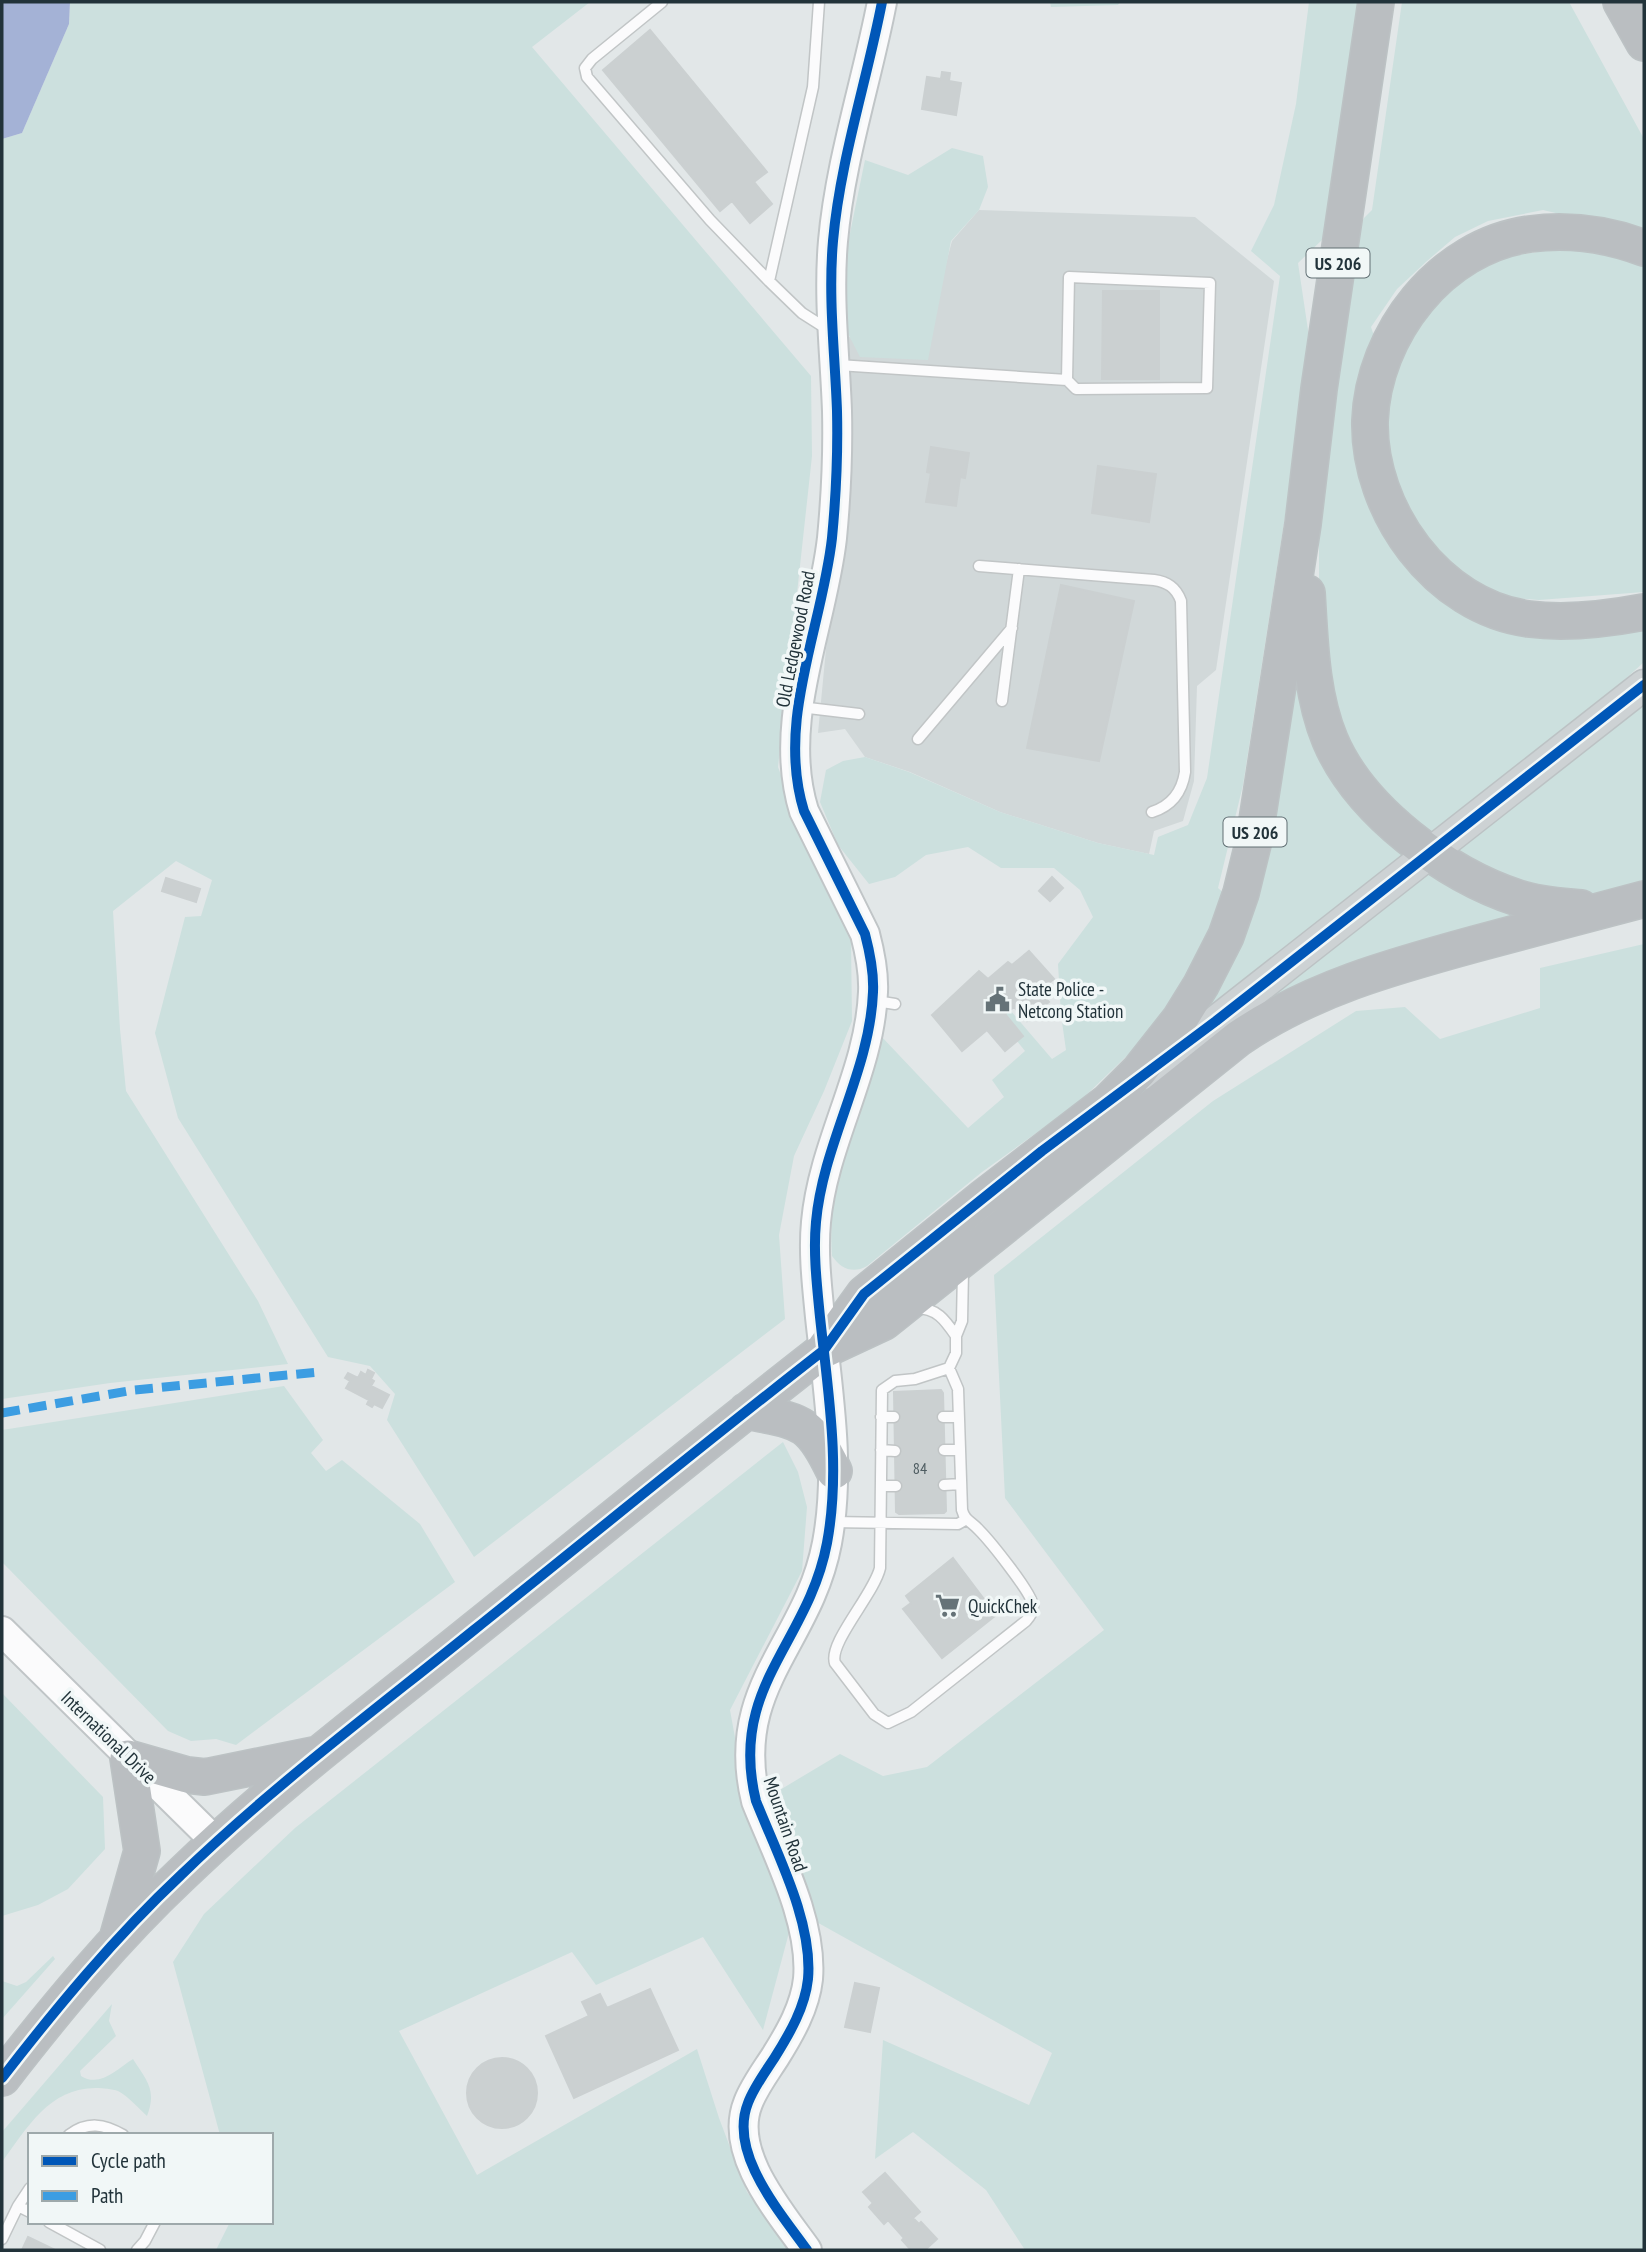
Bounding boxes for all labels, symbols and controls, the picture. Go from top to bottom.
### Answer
road number: US 206 [1306,248,1370,278]
street label: Old Ledgewood Road [770,569,820,709]
road number: US 206 [1224,818,1286,846]
place label: State Police - Netcong Station [1018,977,1123,1023]
public building icon: State Police - Netcong Station [984,986,1012,1014]
house number: 84 [913,1458,927,1478]
supermarket icon: QuickChek [934,1592,962,1620]
place label: QuickChek [968,1594,1038,1618]
street label: International Drive [56,1686,162,1789]
street label: Mountain Road [759,1773,813,1875]
legend [28,2133,273,2224]
text: Cycle path [91,2147,166,2174]
text: Path [91,2182,123,2209]

